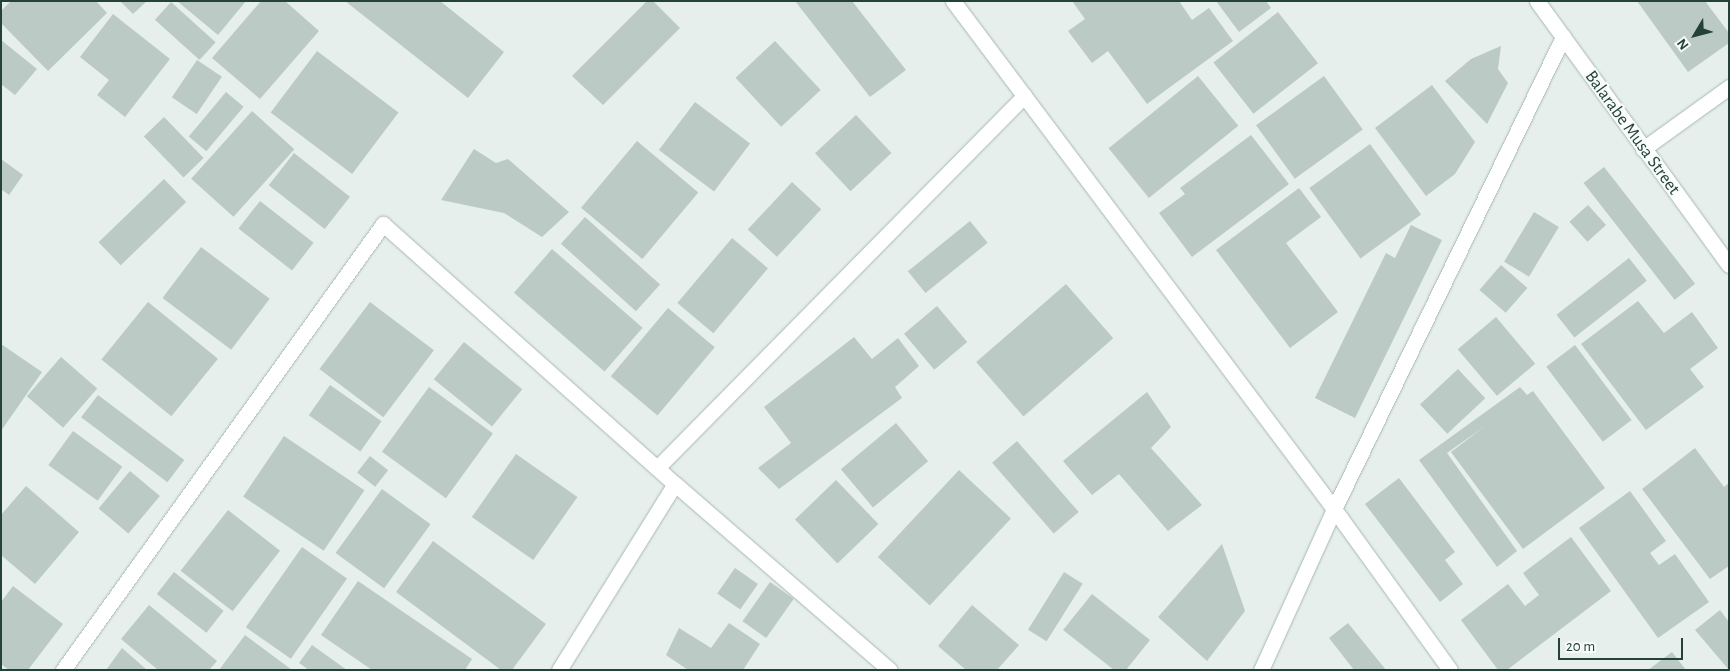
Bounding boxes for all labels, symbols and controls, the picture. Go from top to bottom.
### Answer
north arrow [1670,10,1720,60]
text: N [1675,36,1692,52]
street label: Balarabe Musa Street [1580,67,1684,199]
scale bar [1560,628,1685,660]
text: 20 m [1566,639,1595,654]

